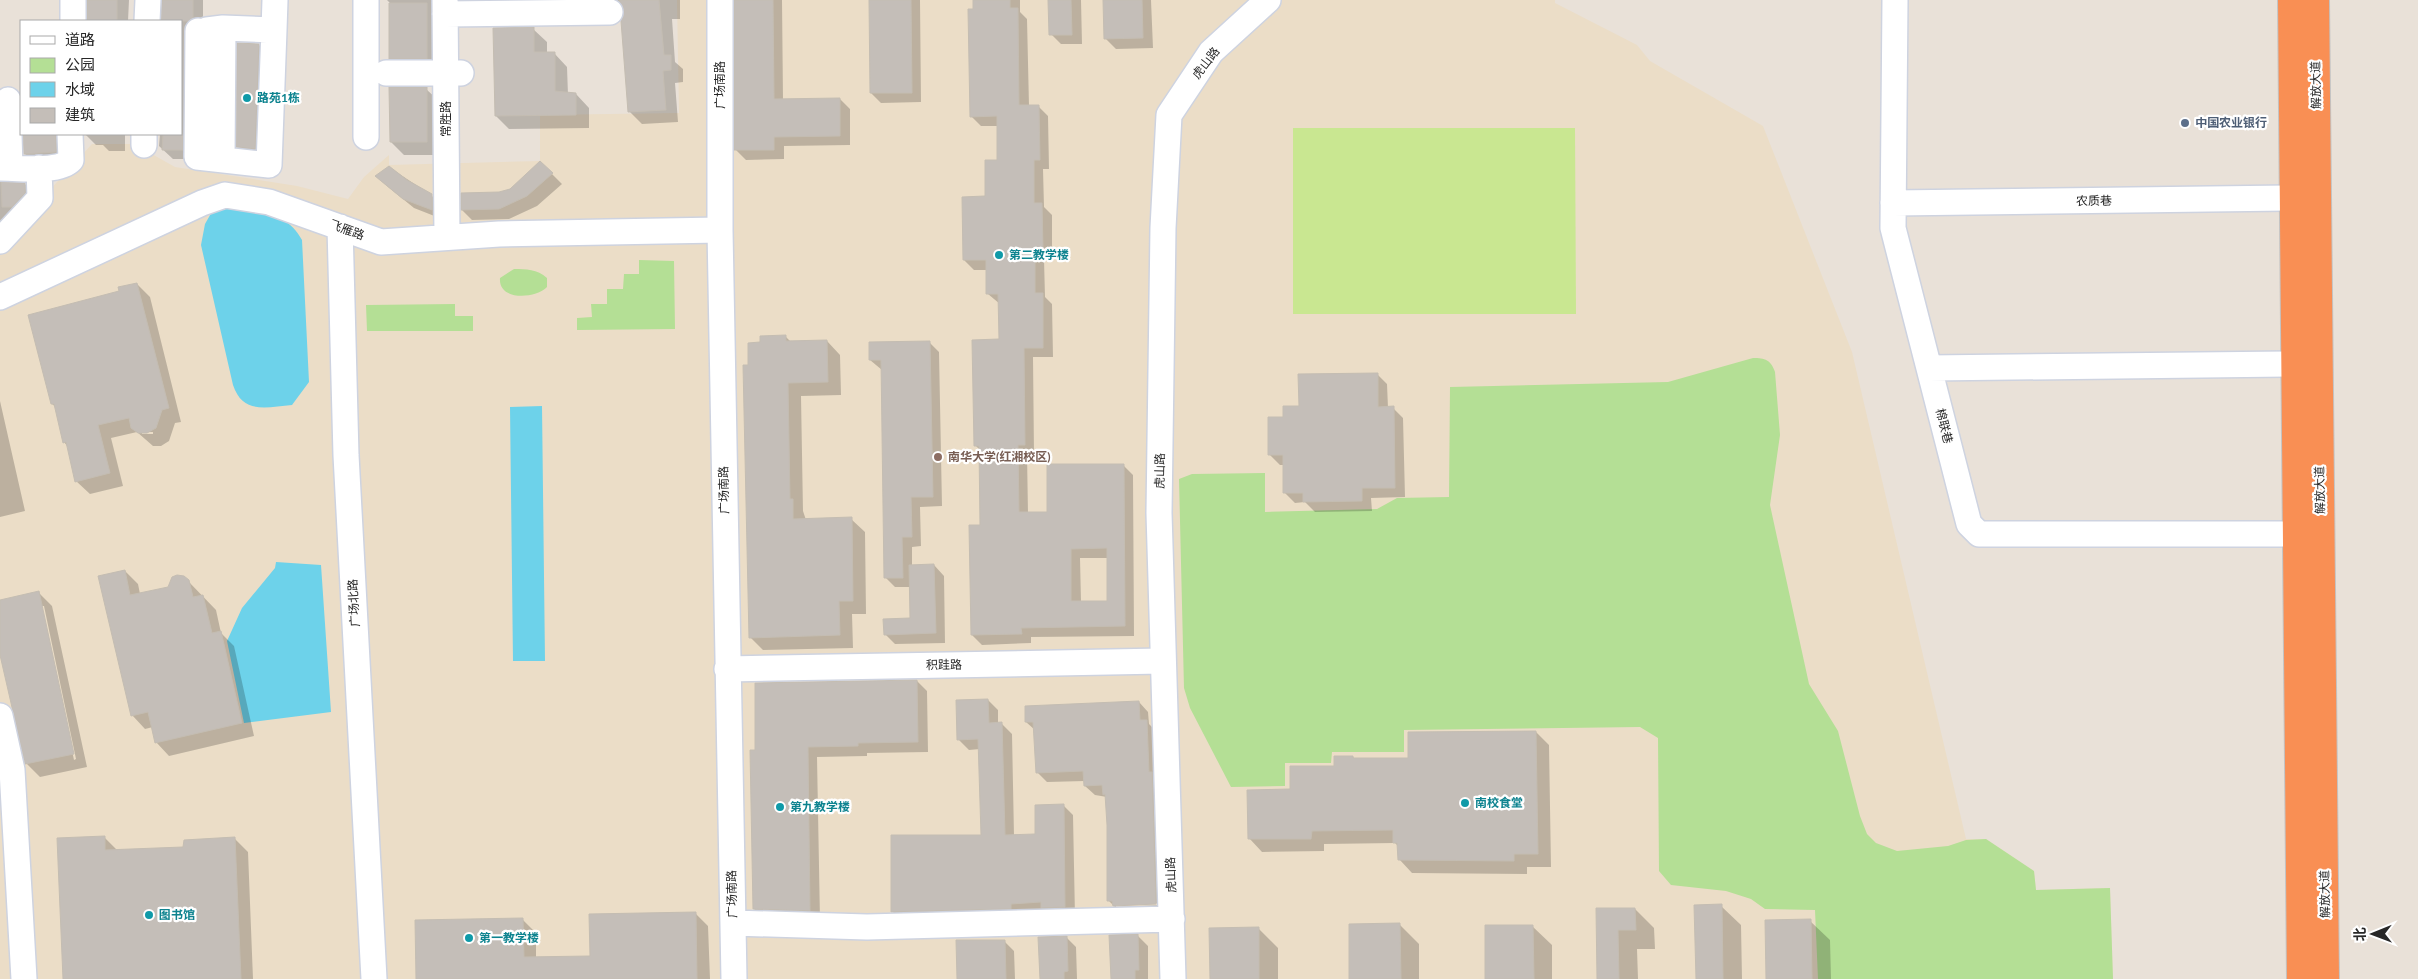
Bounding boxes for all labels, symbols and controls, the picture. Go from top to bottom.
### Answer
legend [20,20,182,135]
text: 道路 [65,30,95,48]
street label: 虎山路 [1189,44,1223,81]
text: 公园 [65,55,95,73]
street label: 广场南路 [712,61,727,109]
street label: 解放大道 [2308,61,2323,109]
text: 水域 [65,80,95,98]
place label: 路苑1栋 [257,90,300,105]
marker: 路苑1栋 [241,92,253,104]
street label: 常胜路 [438,101,453,137]
text: 建筑 [65,105,95,123]
place label: 中国农业银行 [2195,115,2267,130]
marker: 中国农业银行 [2179,117,2191,129]
street label: 农质巷 [2076,193,2112,208]
street label: 飞雁路 [328,216,367,243]
place label: 第二教学楼 [1009,247,1069,262]
marker: 第二教学楼 [993,249,1005,261]
street label: 棉联巷 [1933,407,1956,445]
place label: 南华大学(红湘校区) [948,449,1051,464]
marker: 南华大学(红湘校区) [932,451,944,463]
street label: 虎山路 [1152,453,1167,489]
street label: 广场南路 [716,466,731,514]
street label: 解放大道 [2312,466,2327,514]
street label: 广场北路 [345,579,362,627]
street label: 积跬路 [926,657,962,672]
place label: 南校食堂 [1475,795,1523,810]
marker: 南校食堂 [1459,797,1471,809]
place label: 第九教学楼 [790,799,850,814]
marker: 第九教学楼 [774,801,786,813]
street label: 虎山路 [1162,857,1179,893]
street label: 广场南路 [724,870,739,918]
street label: 解放大道 [2317,870,2332,918]
place label: 图书馆 [159,907,195,922]
marker: 图书馆 [143,909,155,921]
north arrow [2348,909,2398,959]
text: 北 [2351,927,2368,941]
place label: 第一教学楼 [479,930,539,945]
marker: 第一教学楼 [463,932,475,944]

